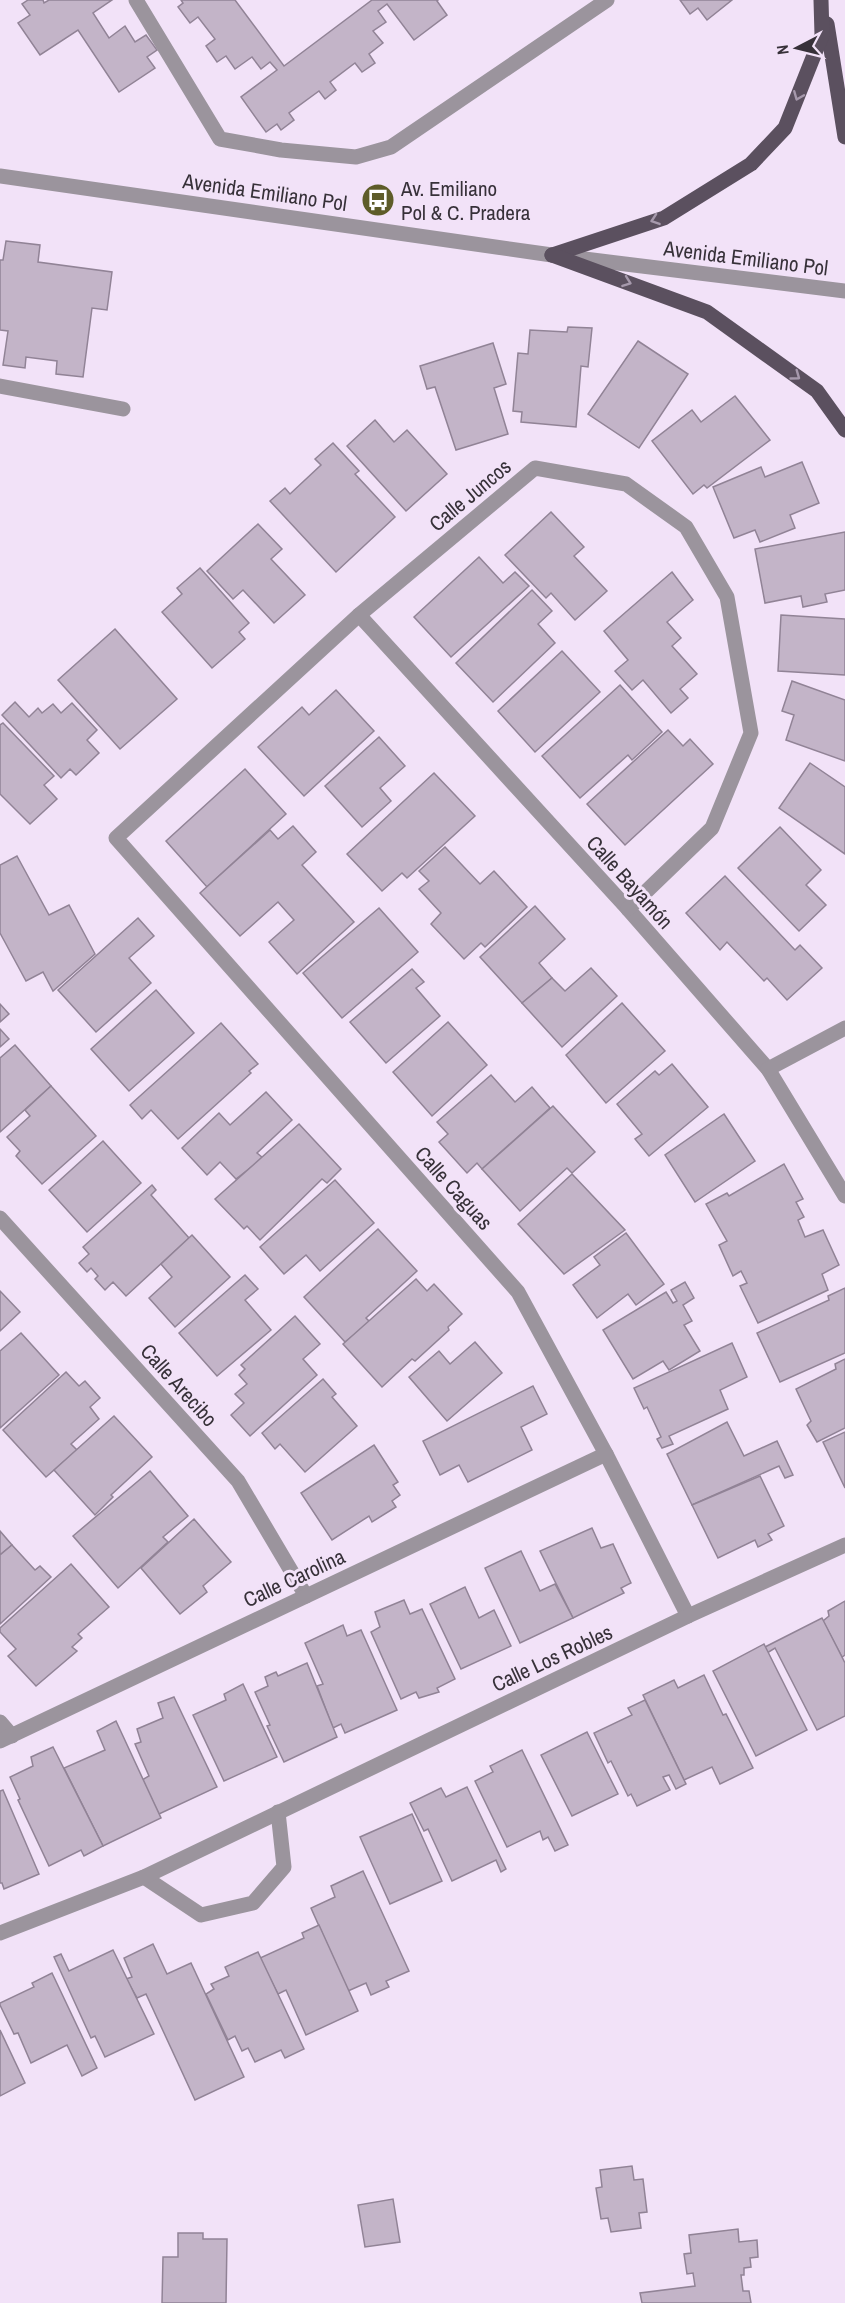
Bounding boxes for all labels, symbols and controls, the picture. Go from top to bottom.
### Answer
north arrow [767,18,827,78]
text: N [771,44,794,56]
one-way arrow [793,90,805,101]
street label: Avenida Emiliano Pol [180,166,349,218]
place label: Av. Emiliano Pol & C. Pradera [400,174,531,227]
bus stop icon: Av. Emiliano Pol & C. Pradera [360,182,396,218]
one-way arrow [651,213,661,226]
street label: Avenida Emiliano Pol [661,233,830,282]
one-way arrow [621,275,632,288]
one-way arrow [789,369,800,380]
street label: Calle Juncos [423,452,517,538]
street label: Calle Bayamón [580,829,680,935]
street label: Calle Caguas [409,1140,499,1236]
street label: Calle Arecibo [134,1337,224,1433]
street label: Calle Carolina [238,1542,350,1614]
street label: Calle Los Robles [487,1617,617,1699]

